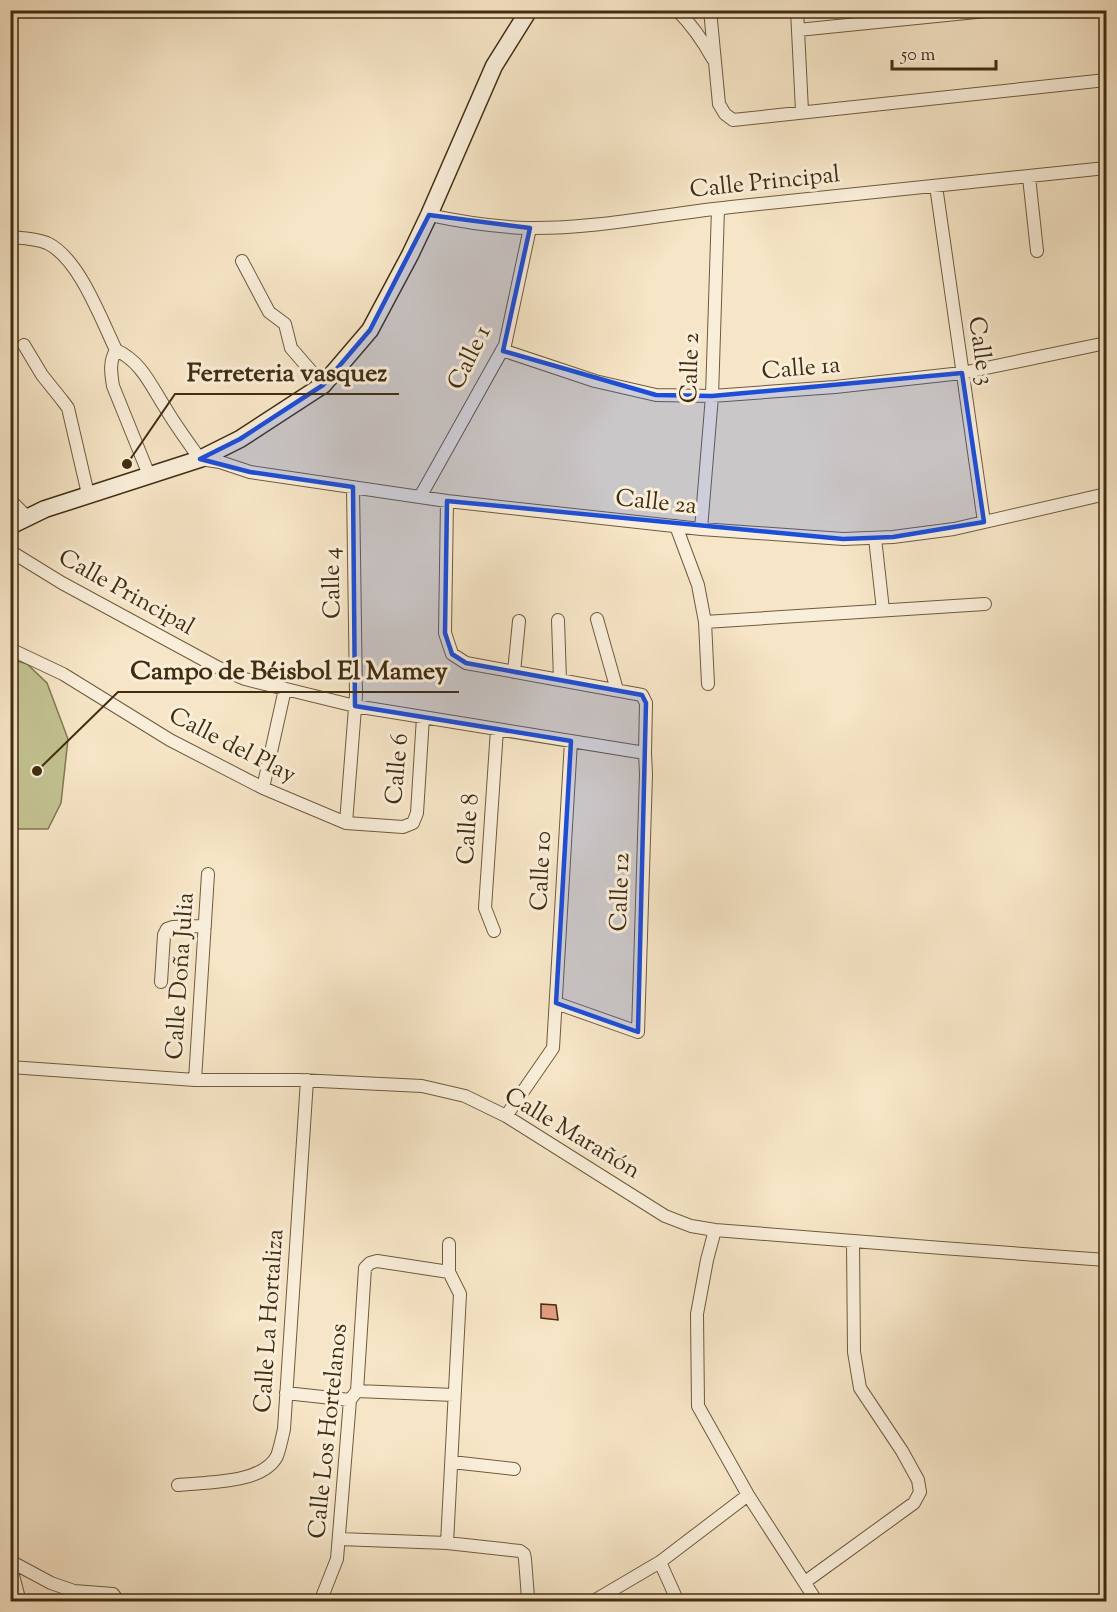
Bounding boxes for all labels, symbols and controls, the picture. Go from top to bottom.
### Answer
scale bar [892,33,996,71]
text: 50 m [900,43,936,69]
street label: Calle Principal [688,158,842,208]
street label: Calle 3 [958,314,1002,388]
street label: Calle 1 [440,320,500,396]
street label: Calle 2 [673,332,709,404]
street label: Calle 1a [760,349,842,389]
callout: Ferreteria vasquez [175,350,399,394]
text: Ferreteria vasquez [187,356,387,393]
street label: Calle 2a [614,482,698,524]
street label: Calle Principal [52,542,201,645]
street label: Calle 4 [315,547,351,619]
callout: Campo de Béisbol El Mamey [118,648,459,692]
text: Campo de Béisbol El Mamey [130,654,448,691]
street label: Calle del Play [163,699,302,793]
street label: Calle 6 [378,732,418,806]
street label: Calle 8 [450,792,488,866]
street label: Calle 10 [523,830,561,912]
street label: Calle 12 [603,852,639,932]
street label: Calle Doña Julia [158,891,204,1061]
street label: Calle Marañón [497,1080,647,1188]
street label: Calle La Hortaliza [247,1228,293,1414]
street label: Calle Los Hortelanos [301,1322,357,1540]

